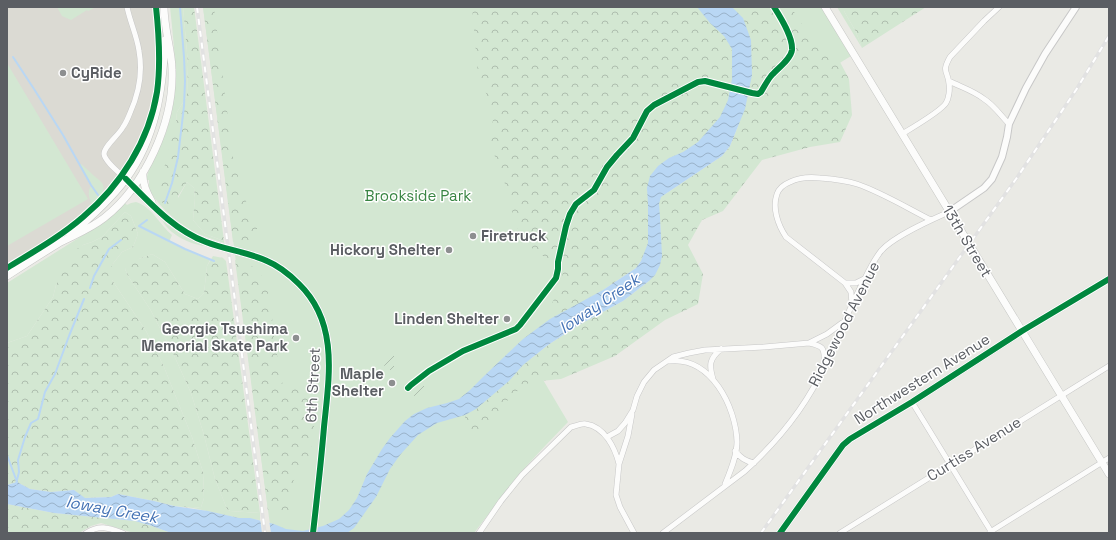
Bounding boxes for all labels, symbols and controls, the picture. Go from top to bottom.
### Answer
place label: CyRide [71,63,122,82]
marker: CyRide [58,68,68,78]
park label: Brookside Park [365,186,471,205]
street label: 13th Street [938,201,997,280]
place label: Firetruck [481,226,547,245]
marker: Firetruck [468,231,478,241]
place label: Hickory Shelter [330,240,441,259]
marker: Hickory Shelter [444,245,454,255]
street label: Ridgewood Avenue [804,258,883,390]
water label: Ioway Creek [555,267,646,338]
place label: Linden Shelter [394,309,499,328]
marker: Linden Shelter [502,314,512,324]
place label: Georgie Tsushima Memorial Skate Park [141,319,289,355]
street label: Northwestern Avenue [850,329,993,428]
marker: Georgie Tsushima Memorial Skate Park [291,333,301,343]
street label: 6th Street [301,347,324,423]
place label: Maple Shelter [332,364,384,400]
marker: Maple Shelter [387,378,397,388]
street label: Curtiss Avenue [923,412,1024,485]
water label: Ioway Creek [64,491,162,528]

